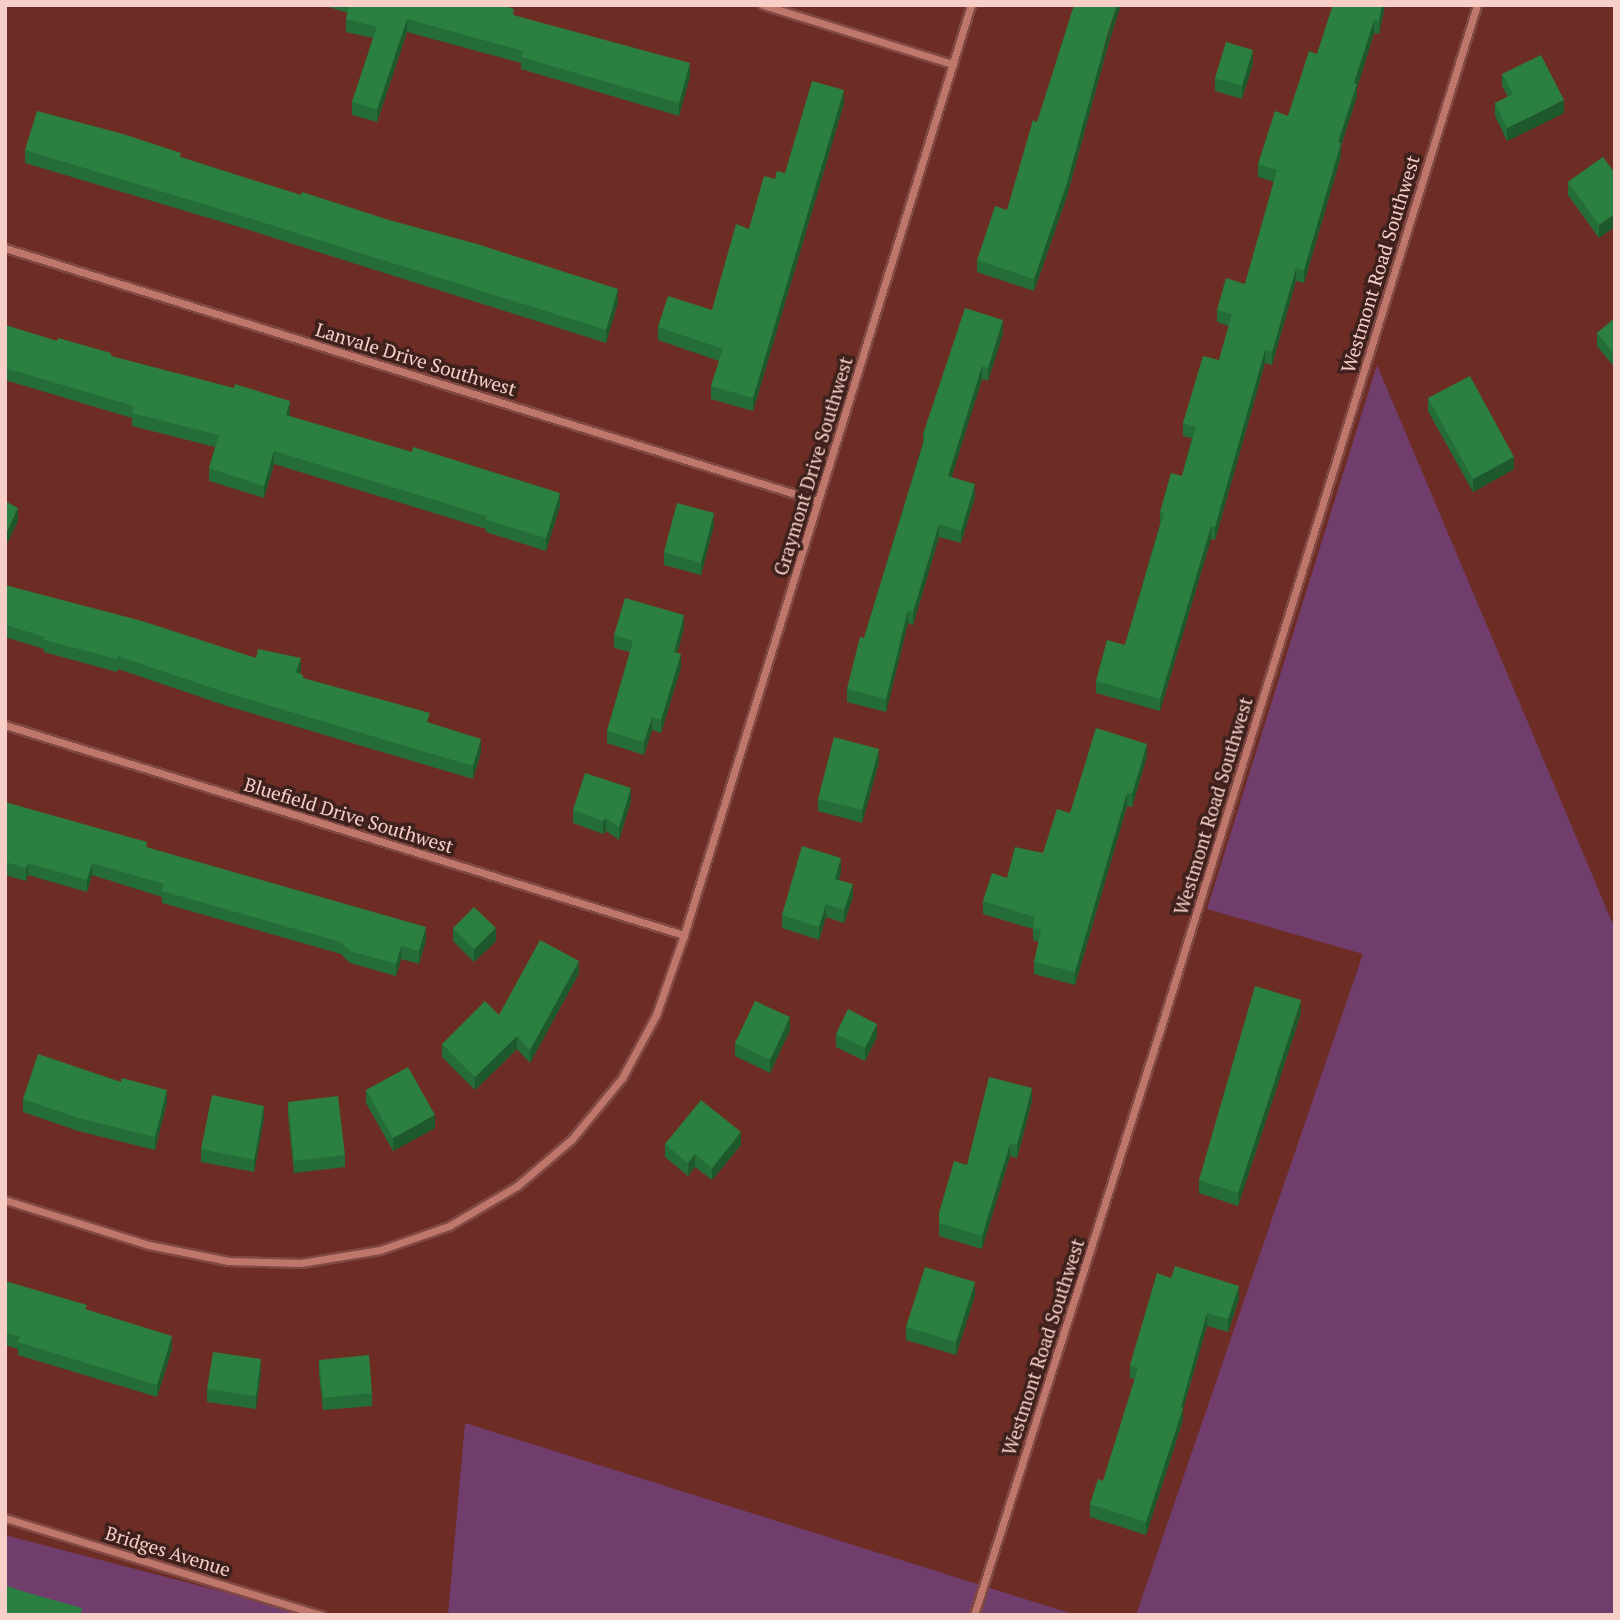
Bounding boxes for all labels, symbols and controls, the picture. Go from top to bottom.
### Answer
street label: Westmont Road Southwest [1336,152,1424,376]
street label: Lanvale Drive Southwest [313,318,519,400]
street label: Graymont Drive Southwest [769,354,857,578]
street label: Westmont Road Southwest [1169,694,1257,918]
street label: Bluefield Drive Southwest [241,772,457,858]
street label: Westmont Road Southwest [997,1236,1089,1458]
street label: Bridges Avenue [103,1521,233,1581]

